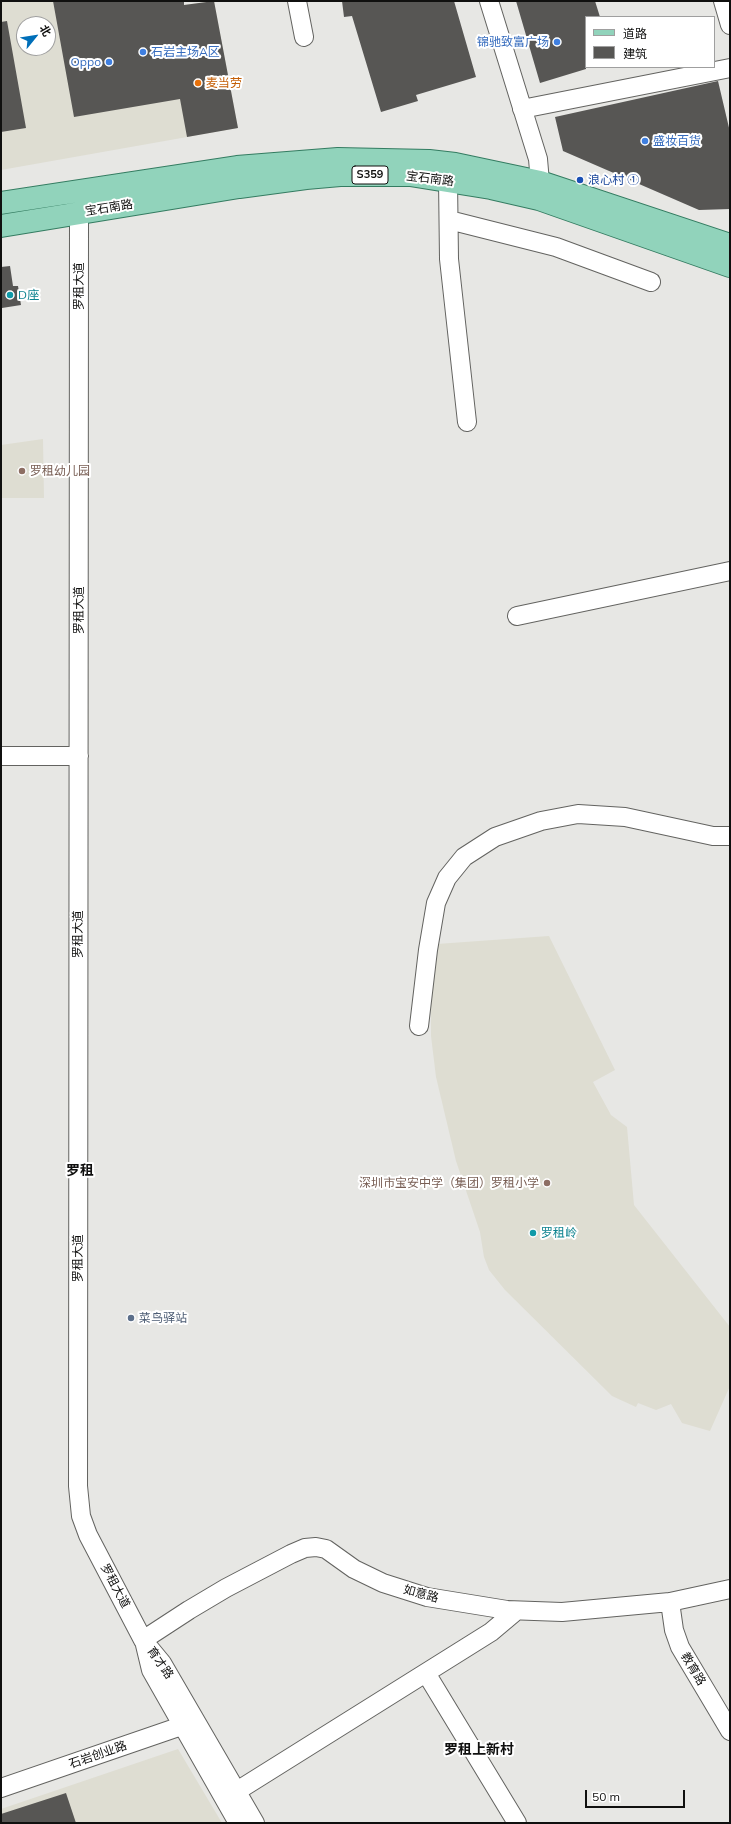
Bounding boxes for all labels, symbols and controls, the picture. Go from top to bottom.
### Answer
north arrow [16,16,56,56]
legend [585,16,715,68]
text: 北 [37,22,54,39]
text: 道路 [623,26,647,41]
place label: 锦驰致富广场 [477,35,549,49]
marker: 锦驰致富广场 [552,37,562,47]
place label: 石岩主场A区 [151,45,220,59]
text: 建筑 [623,46,647,61]
marker: 石岩主场A区 [138,47,148,57]
place label: Oppo [70,55,101,69]
marker: Oppo [104,57,114,67]
place label: 麦当劳 [206,76,242,90]
marker: 麦当劳 [193,78,203,88]
place label: 盛妆百货 [653,134,701,148]
marker: 盛妆百货 [640,136,650,146]
road number: S359 [352,166,388,184]
street label: 宝石南路 [405,169,455,189]
place label: 浪心村 ① [588,173,639,187]
marker: 浪心村 ① [575,175,585,185]
street label: 宝石南路 [84,197,134,219]
street label: 罗租大道 [72,262,86,310]
place label: D座 [18,288,39,302]
marker: D座 [5,290,15,300]
place label: 罗租幼儿园 [30,464,90,478]
marker: 罗租幼儿园 [17,466,27,476]
street label: 罗租大道 [72,586,86,634]
street label: 罗租大道 [71,910,85,958]
district label: 罗租 [66,1163,94,1179]
place label: 深圳市宝安中学（集团）罗租小学 [359,1176,539,1190]
marker: 深圳市宝安中学（集团）罗租小学 [542,1178,552,1188]
place label: 罗租岭 [541,1226,577,1240]
marker: 罗租岭 [528,1228,538,1238]
street label: 罗租大道 [71,1234,85,1282]
place label: 菜鸟驿站 [139,1311,187,1325]
marker: 菜鸟驿站 [126,1313,136,1323]
street label: 罗租大道 [97,1561,133,1611]
street label: 如意路 [402,1582,440,1606]
street label: 育才路 [144,1644,176,1682]
street label: 教育路 [678,1650,708,1688]
street label: 石岩创业路 [67,1738,129,1772]
district label: 罗租上新村 [444,1742,514,1758]
scale bar [587,1782,687,1808]
text: 50 m [592,1789,620,1804]

